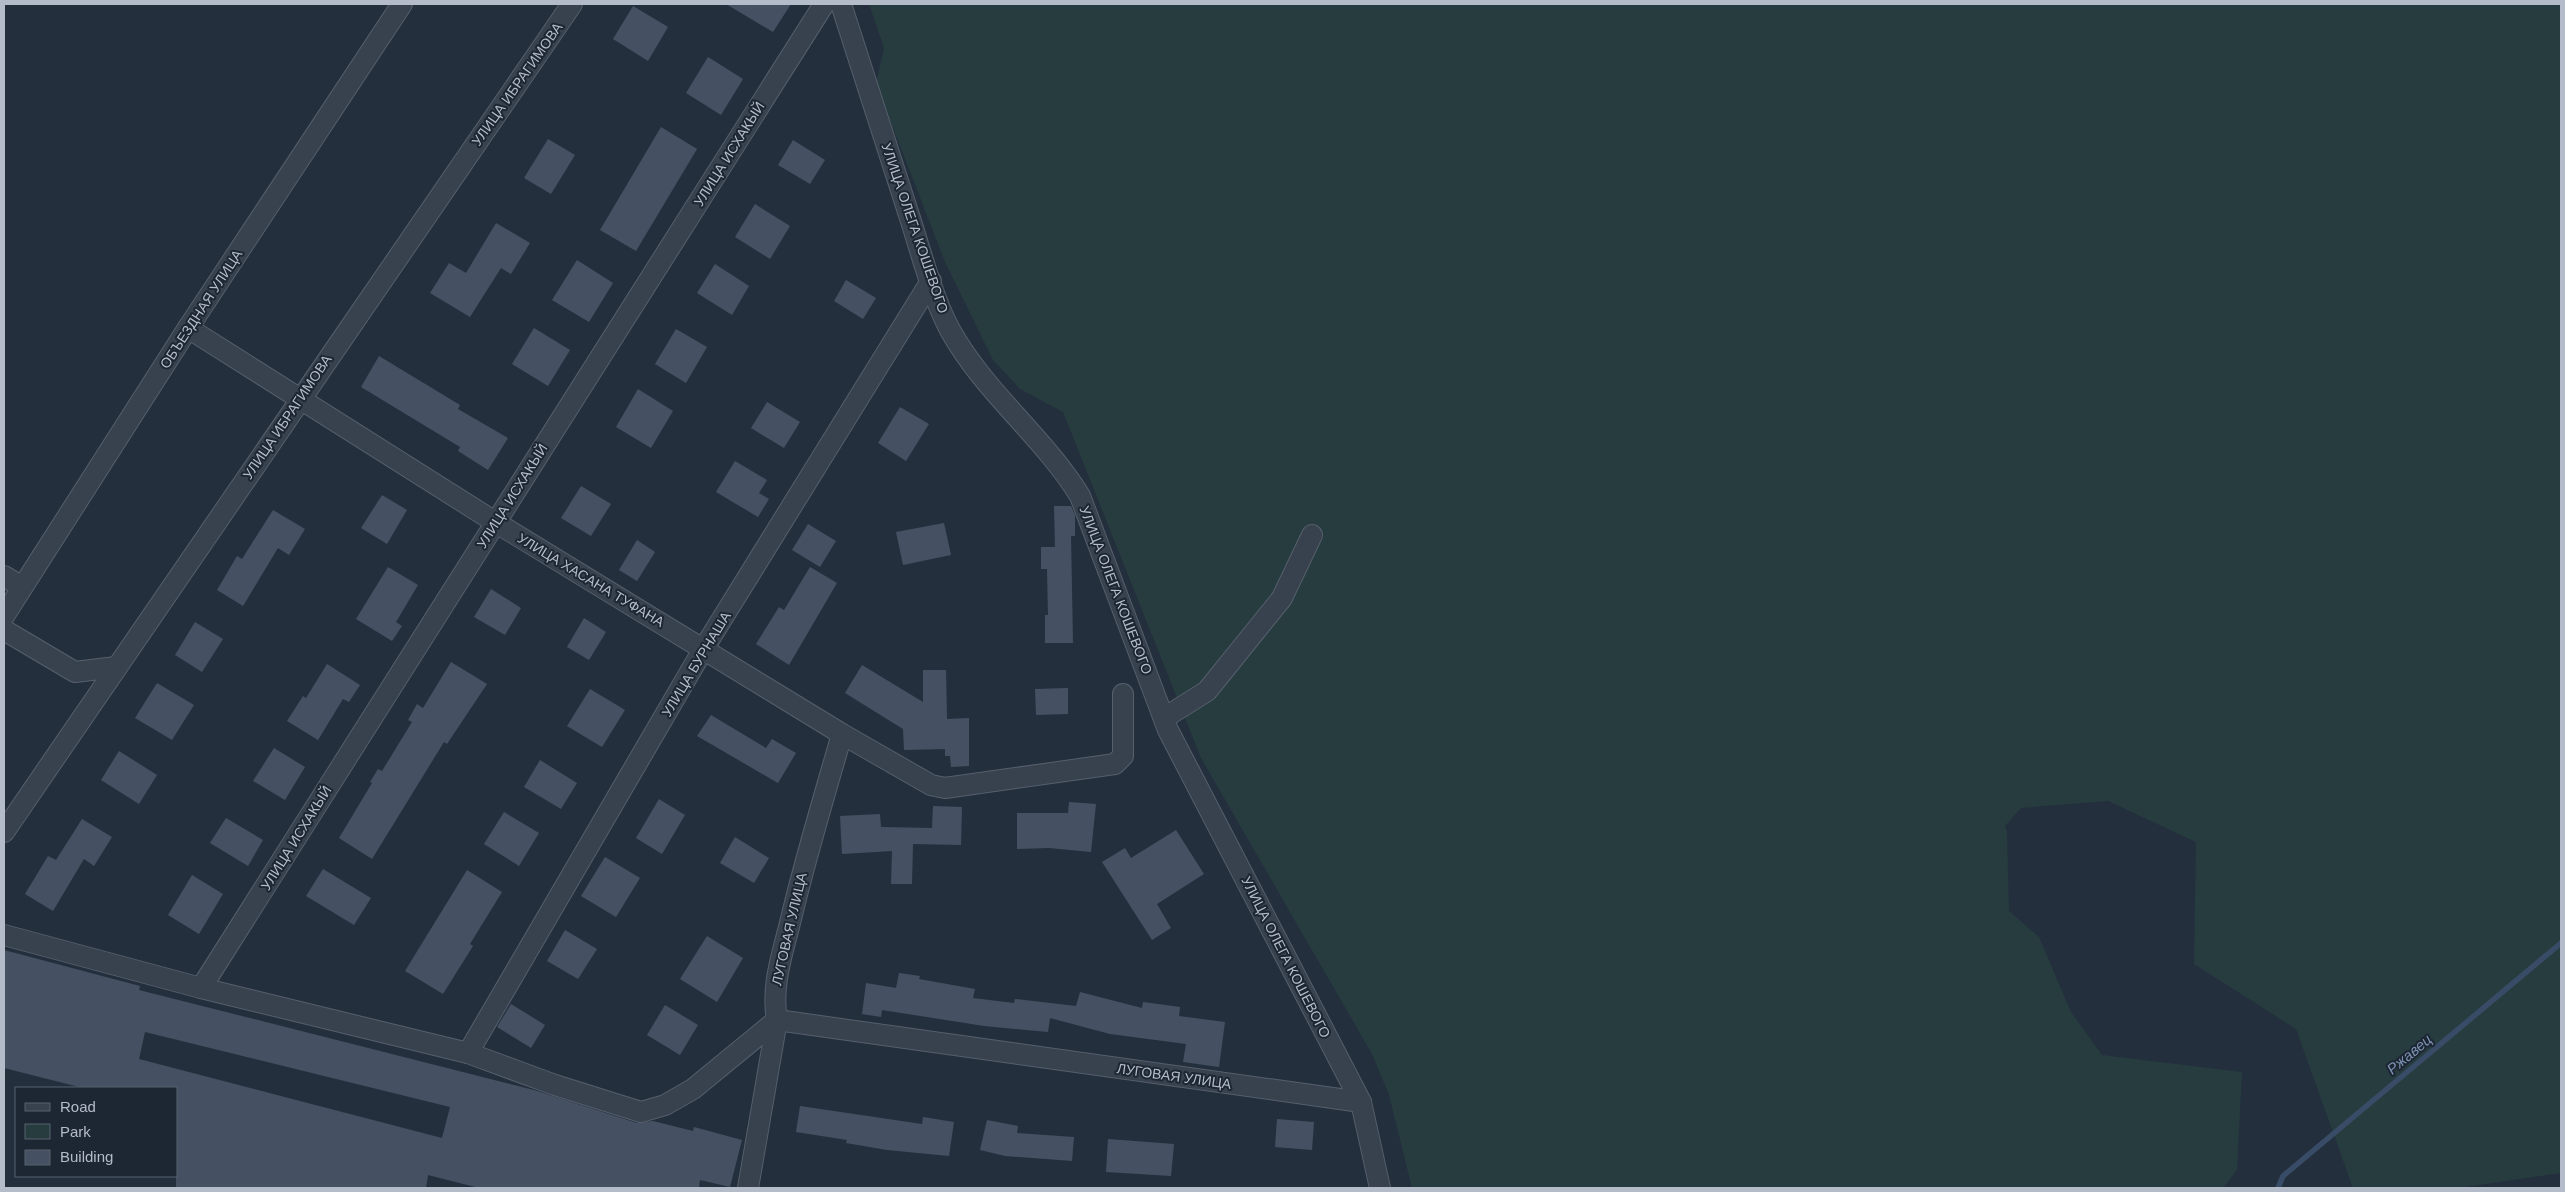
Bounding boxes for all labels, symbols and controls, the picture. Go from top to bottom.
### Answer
street label: УЛИЦА ИБРАГИМОВА [468,19,566,149]
street label: УЛИЦА ИСХАКЫЙ [690,98,768,209]
street label: УЛИЦА ОЛЕГА КОШЕВОГО [878,141,952,315]
street label: ОБЪЕЗДНАЯ УЛИЦА [157,246,246,371]
street label: УЛИЦА ИБРАГИМОВА [239,351,335,482]
street label: УЛИЦА ИСХАКЫЙ [473,440,551,551]
street label: УЛИЦА ОЛЕГА КОШЕВОГО [1076,504,1156,676]
street label: УЛИЦА ХАСАНА ТУФАНА [515,530,668,631]
street label: УЛИЦА БУРНАША [658,608,734,720]
street label: УЛИЦА ИСХАКЫЙ [257,782,335,893]
street label: ЛУГОВАЯ УЛИЦА [768,870,810,987]
street label: УЛИЦА ОЛЕГА КОШЕВОГО [1238,874,1334,1040]
water label: Ржавец [2383,1030,2435,1078]
street label: ЛУГОВАЯ УЛИЦА [1116,1060,1233,1092]
legend [15,1087,178,1177]
text: Road [60,1098,96,1115]
text: Park [60,1123,91,1140]
text: Building [60,1148,113,1165]

